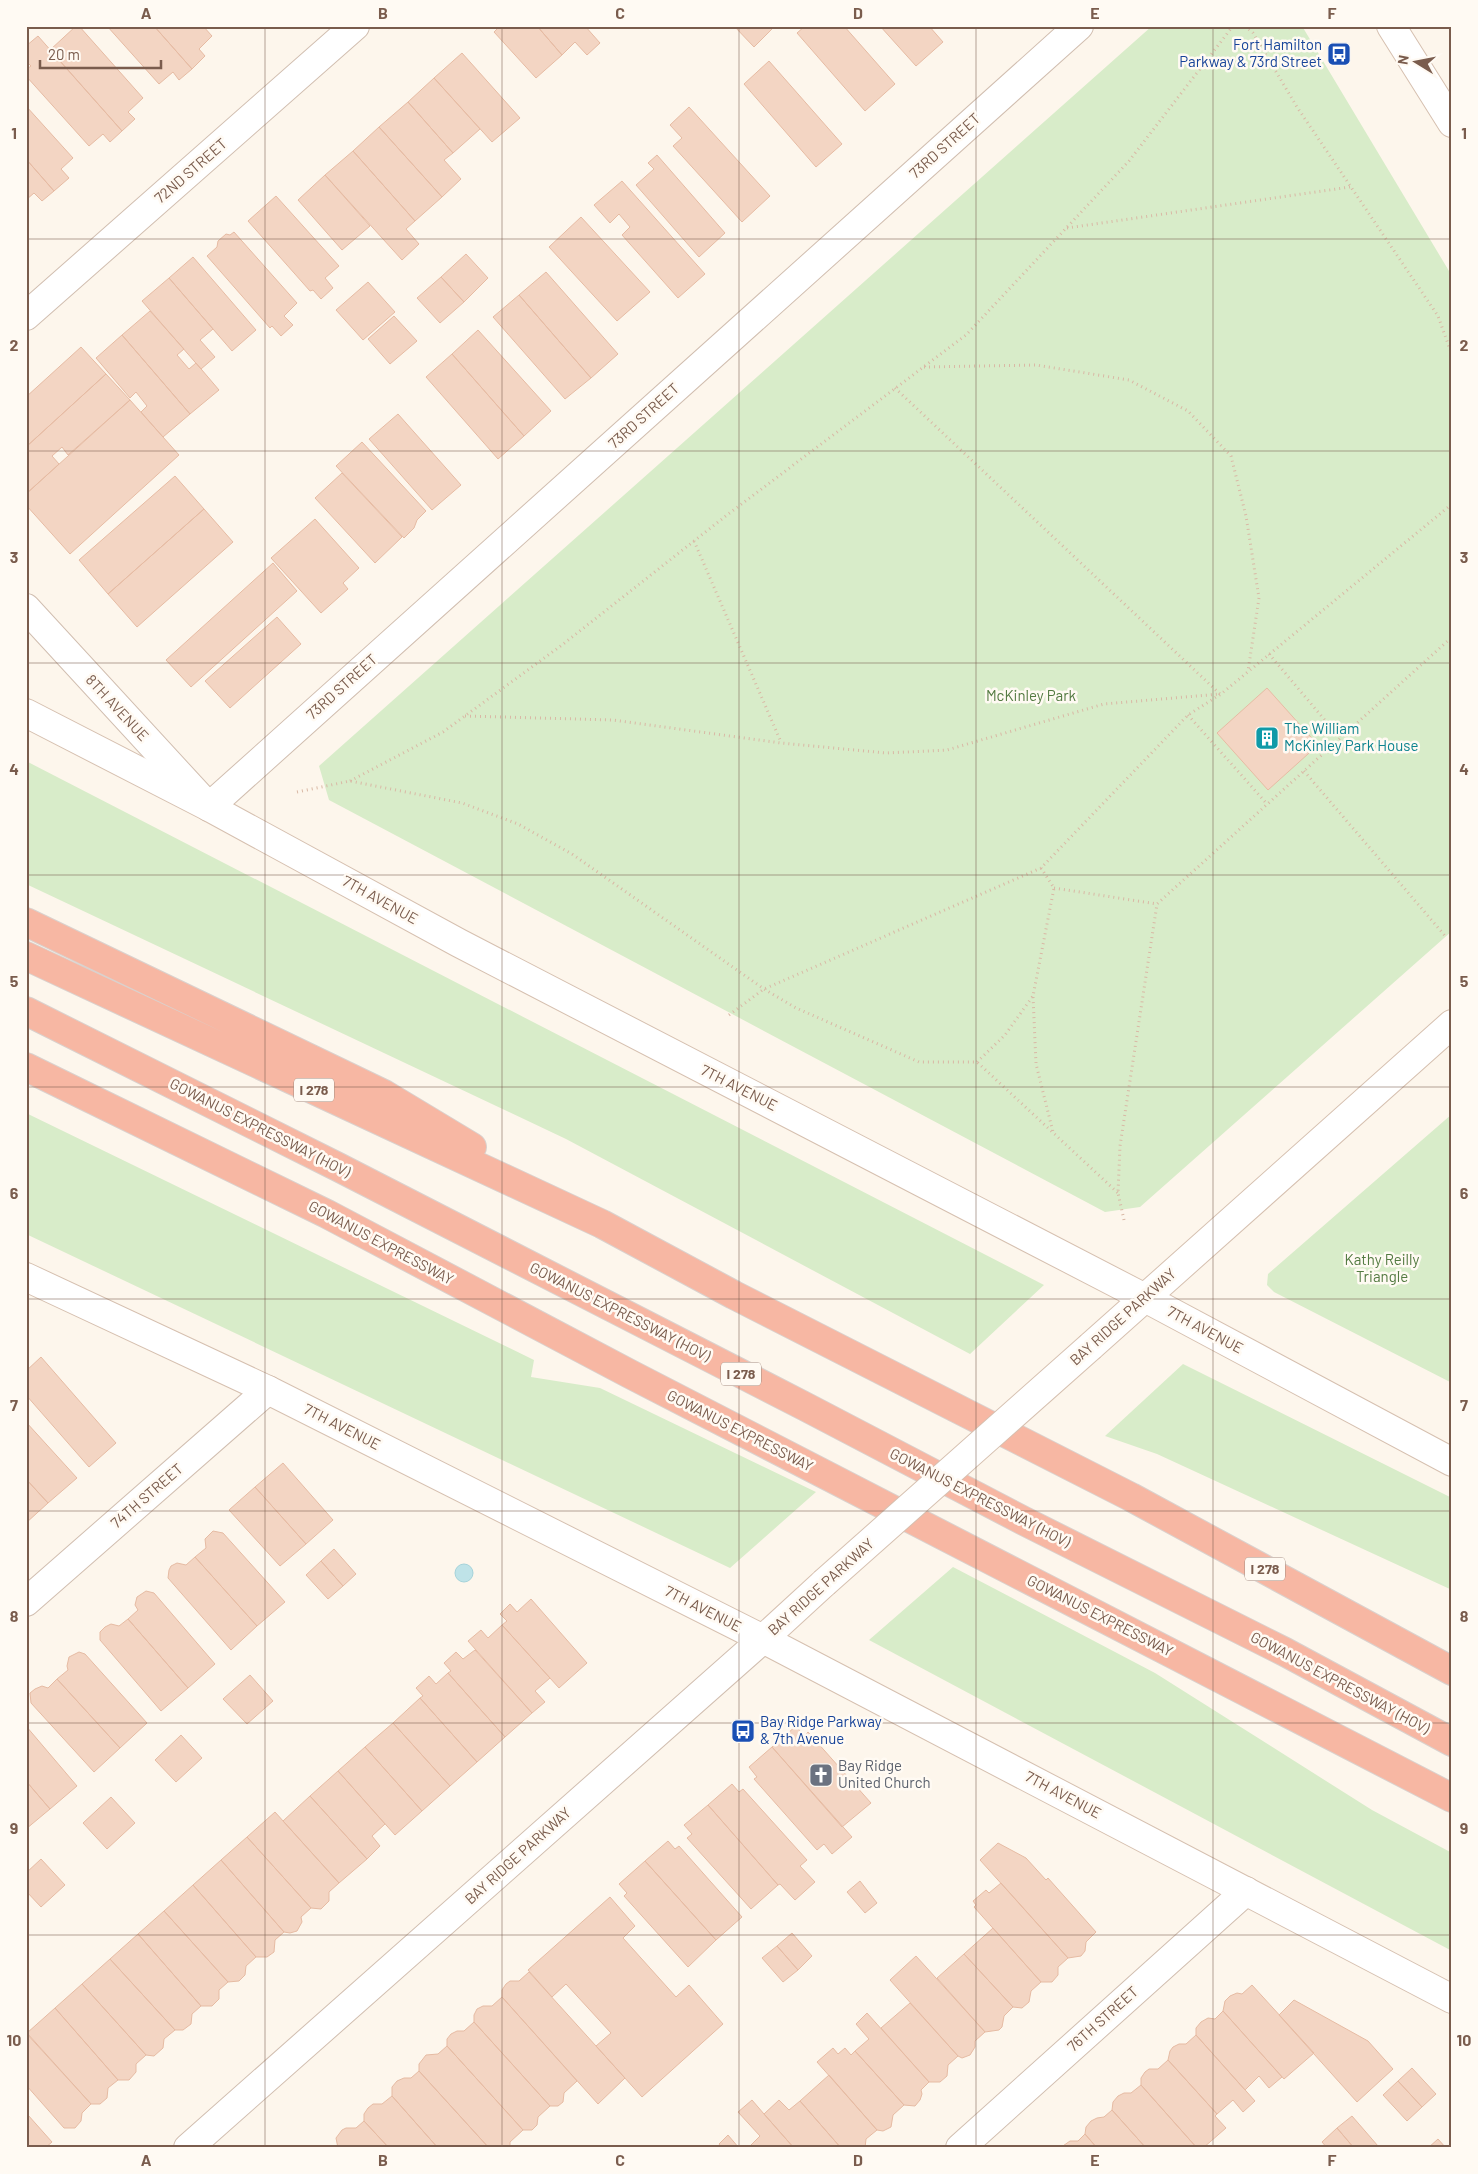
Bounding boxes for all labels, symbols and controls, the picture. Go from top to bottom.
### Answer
text: A [141,3,152,22]
text: B [378,3,388,22]
text: C [615,3,625,22]
text: D [853,3,863,22]
text: E [1090,3,1100,22]
text: F [1328,3,1337,22]
place label: Fort Hamilton Parkway & 73rd Street [1179,35,1322,70]
scale bar [40,38,161,70]
north arrow [1390,38,1440,88]
bus stop icon: Fort Hamilton Parkway & 73rd Street [1326,41,1352,67]
text: 20 m [48,45,80,63]
text: N [1394,54,1412,66]
street label: 73RD STREET [905,109,983,182]
text: 1 [11,123,17,142]
text: 1 [1461,123,1467,142]
street label: 72ND STREET [150,134,230,207]
text: 2 [10,335,19,354]
text: 2 [1460,335,1469,354]
street label: 73RD STREET [604,379,682,452]
text: 3 [10,547,18,566]
text: 3 [1460,547,1468,566]
street label: 73RD STREET [302,650,380,723]
street label: 8TH AVENUE [82,670,153,744]
park label: McKinley Park [986,686,1077,704]
place label: The William McKinley Park House [1284,719,1418,754]
building icon: The William McKinley Park House [1254,725,1280,751]
text: 4 [9,759,19,778]
text: 4 [1459,759,1469,778]
street label: 7TH AVENUE [340,871,421,927]
text: 5 [10,971,19,990]
text: 5 [1460,971,1469,990]
street label: 7TH AVENUE [698,1060,781,1114]
street label: GOWANUS EXPRESSWAY (HOV) [167,1074,354,1181]
road number: I 278 [294,1078,334,1102]
text: 6 [10,1183,19,1202]
text: 6 [1460,1183,1469,1202]
street label: GOWANUS EXPRESSWAY [306,1196,457,1288]
park label: Kathy Reilly Triangle [1345,1250,1420,1285]
street label: GOWANUS EXPRESSWAY (HOV) [527,1258,714,1365]
street label: BAY RIDGE PARKWAY [1066,1264,1179,1369]
street label: 7TH AVENUE [1164,1302,1247,1357]
road number: I 278 [721,1362,761,1386]
street label: GOWANUS EXPRESSWAY [664,1385,817,1475]
text: 7 [10,1395,18,1414]
text: 7 [1460,1395,1468,1414]
street label: 7TH AVENUE [301,1399,384,1453]
street label: GOWANUS EXPRESSWAY (HOV) [887,1444,1074,1551]
street label: 74TH STREET [107,1459,186,1531]
street label: BAY RIDGE PARKWAY [764,1534,877,1639]
road number: I 278 [1245,1558,1285,1580]
street label: GOWANUS EXPRESSWAY [1024,1570,1177,1660]
street label: 7TH AVENUE [662,1581,745,1635]
text: 8 [10,1606,19,1625]
text: 8 [1460,1606,1469,1625]
street label: GOWANUS EXPRESSWAY (HOV) [1248,1627,1433,1737]
place label: Bay Ridge Parkway & 7th Avenue [760,1712,882,1747]
bus stop icon: Bay Ridge Parkway & 7th Avenue [730,1718,756,1744]
place label: Bay Ridge United Church [838,1756,931,1791]
church icon: Bay Ridge United Church [808,1762,834,1788]
street label: 7TH AVENUE [1022,1767,1105,1822]
street label: BAY RIDGE PARKWAY [461,1803,574,1908]
text: 9 [10,1818,18,1837]
text: 9 [1460,1818,1468,1837]
street label: 76TH STREET [1063,1982,1141,2055]
text: 10 [7,2030,21,2049]
text: 10 [1457,2030,1471,2049]
text: A [141,2150,152,2169]
text: B [378,2150,388,2169]
text: C [615,2150,625,2169]
text: D [853,2150,863,2169]
text: E [1090,2150,1100,2169]
text: F [1328,2150,1337,2169]

